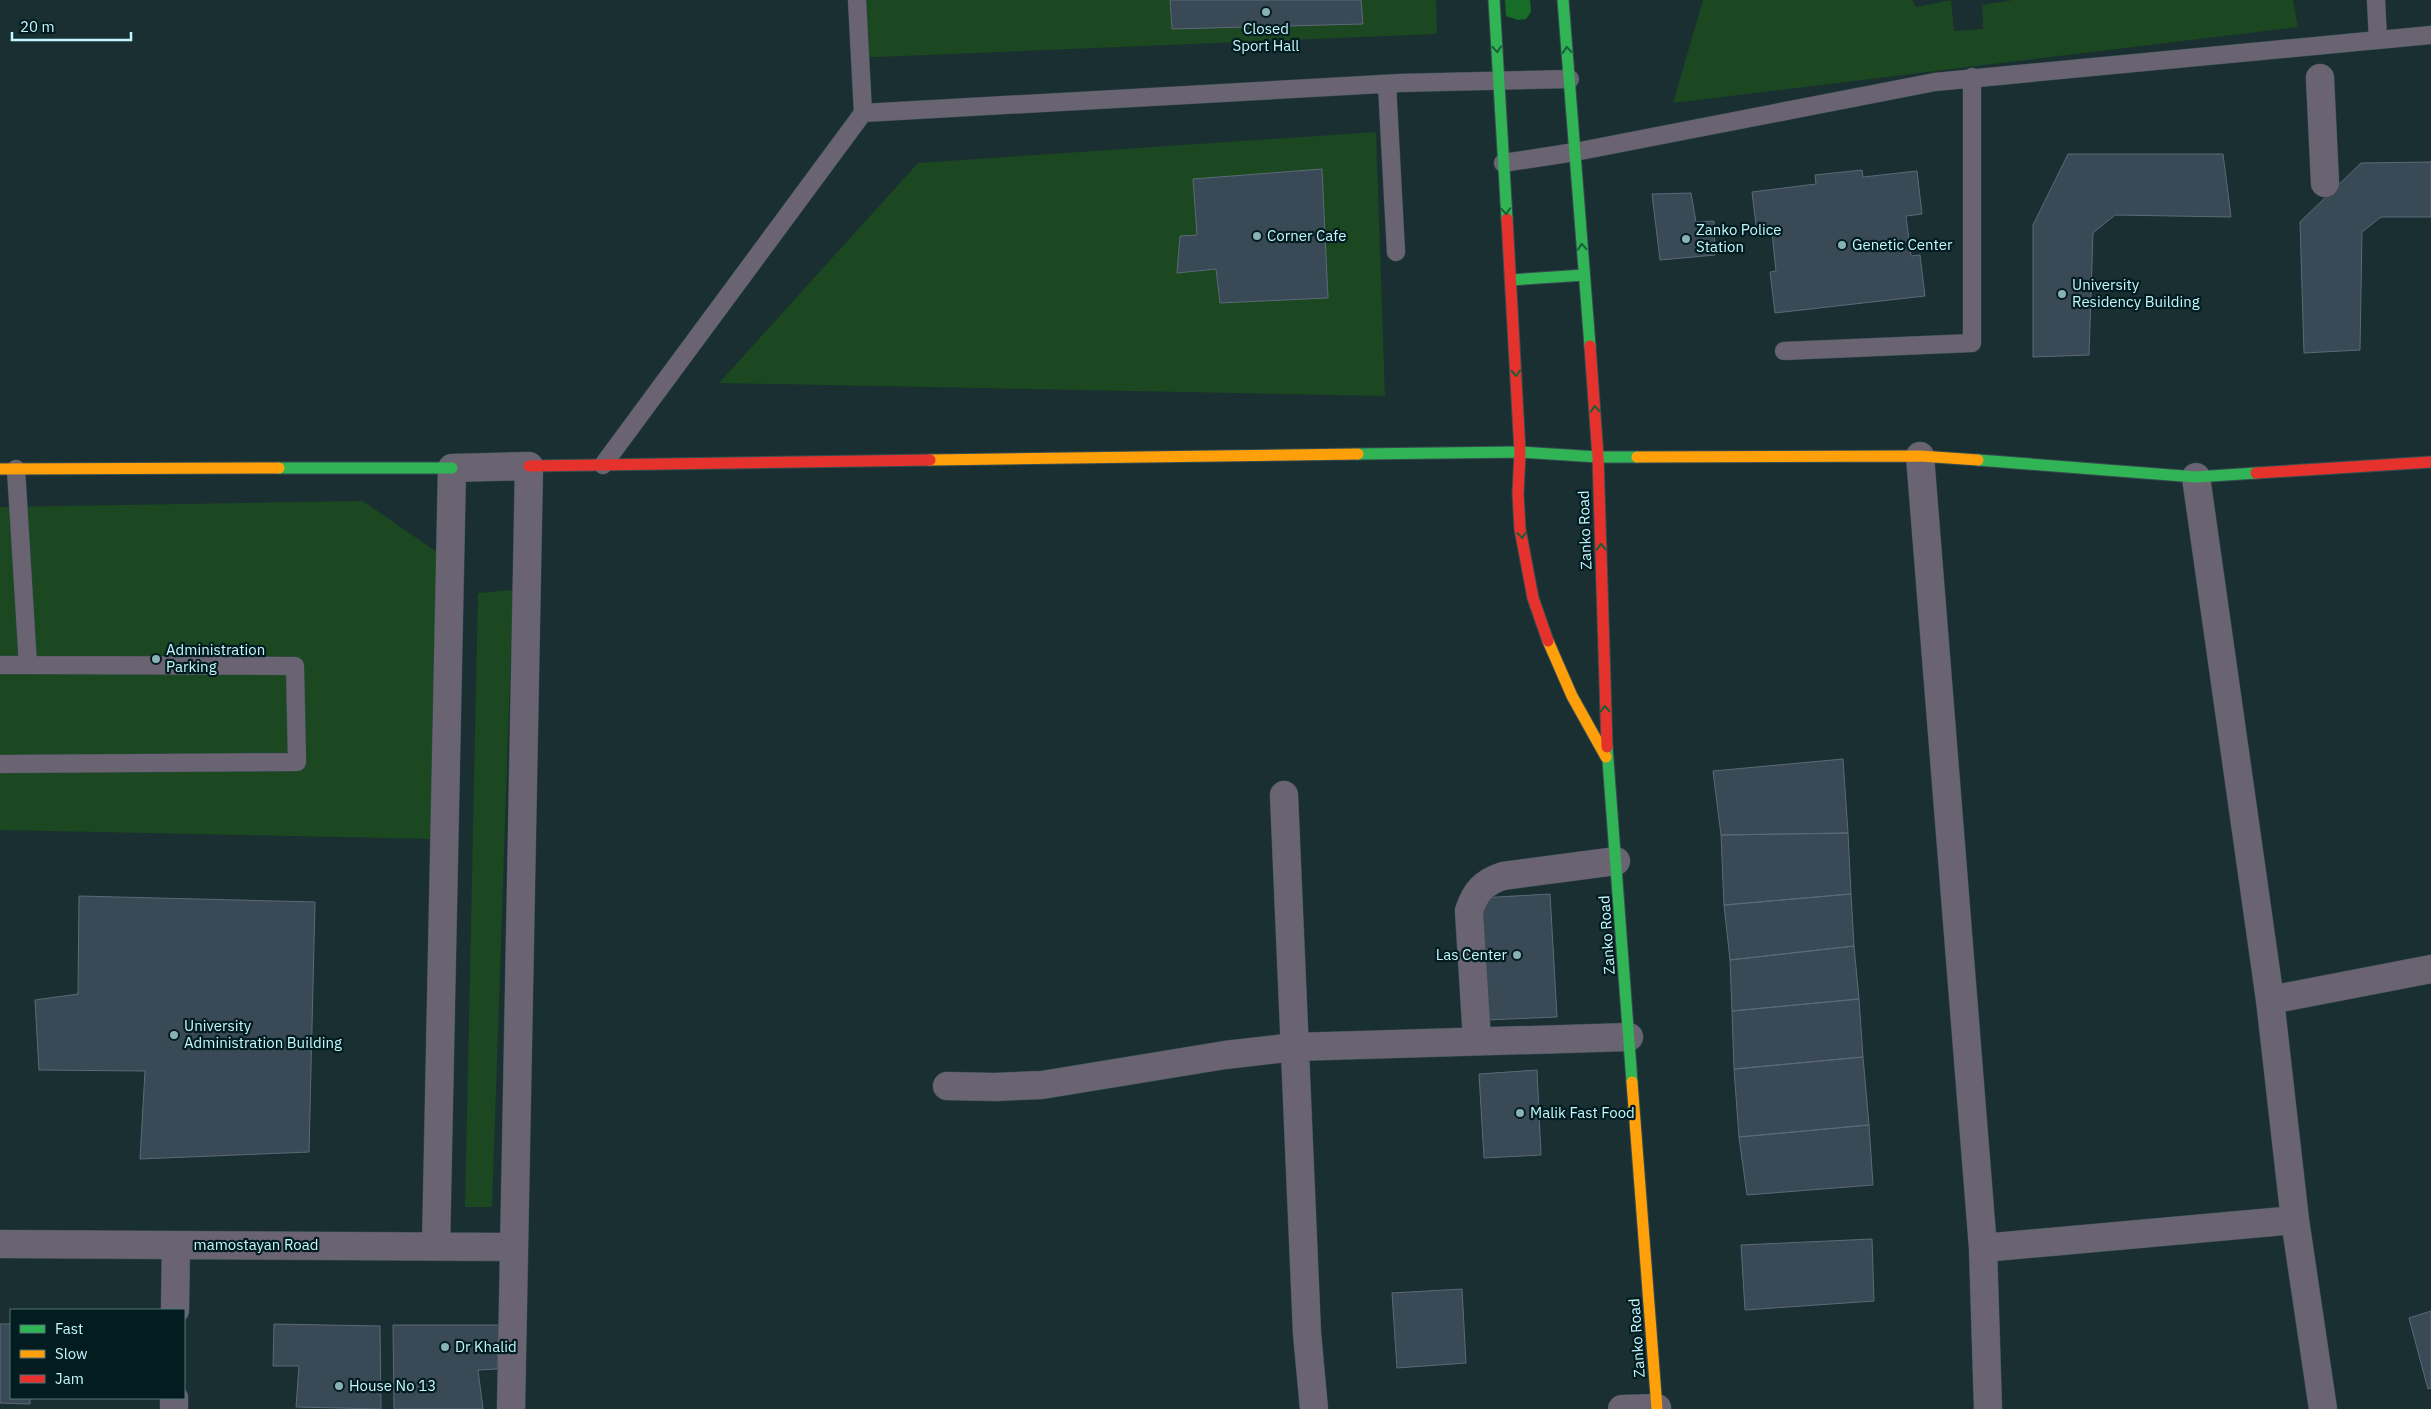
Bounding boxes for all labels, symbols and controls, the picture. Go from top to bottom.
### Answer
marker: Closed Sport Hall [1260,6,1272,18]
scale bar [12,10,131,42]
text: 20 m [20,17,55,36]
place label: Closed Sport Hall [1233,19,1299,55]
one-way arrow [1492,45,1503,53]
one-way arrow [1562,45,1573,53]
one-way arrow [1501,207,1512,215]
place label: Zanko Police Station [1696,220,1782,256]
place label: Corner Cafe [1267,226,1346,245]
marker: Corner Cafe [1251,230,1263,242]
marker: Zanko Police Station [1680,233,1692,245]
place label: Genetic Center [1852,235,1953,254]
marker: Genetic Center [1836,239,1848,251]
one-way arrow [1577,242,1588,250]
place label: University Residency Building [2072,275,2200,311]
marker: University Residency Building [2056,288,2068,300]
one-way arrow [1510,369,1521,377]
one-way arrow [1589,404,1600,412]
street label: Zanko Road [1574,490,1595,570]
one-way arrow [1516,532,1527,540]
one-way arrow [1596,542,1606,550]
place label: Administration Parking [166,640,265,676]
marker: Administration Parking [150,653,162,665]
one-way arrow [1600,705,1611,713]
street label: Zanko Road [1594,895,1619,975]
place label: Las Center [1436,945,1507,964]
marker: Las Center [1511,949,1523,961]
place label: University Administration Building [184,1016,342,1052]
marker: University Administration Building [168,1029,180,1041]
place label: Malik Fast Food [1530,1103,1635,1122]
marker: Malik Fast Food [1514,1107,1526,1119]
street label: mamostayan Road [194,1235,318,1254]
street label: Zanko Road [1624,1298,1649,1378]
legend [10,1309,185,1399]
text: Fast [55,1319,83,1338]
place label: Dr Khalid [455,1337,517,1356]
marker: Dr Khalid [439,1341,451,1353]
text: Slow [55,1344,88,1363]
text: Jam [55,1369,84,1388]
place label: House No 13 [349,1376,436,1395]
marker: House No 13 [333,1380,345,1392]

